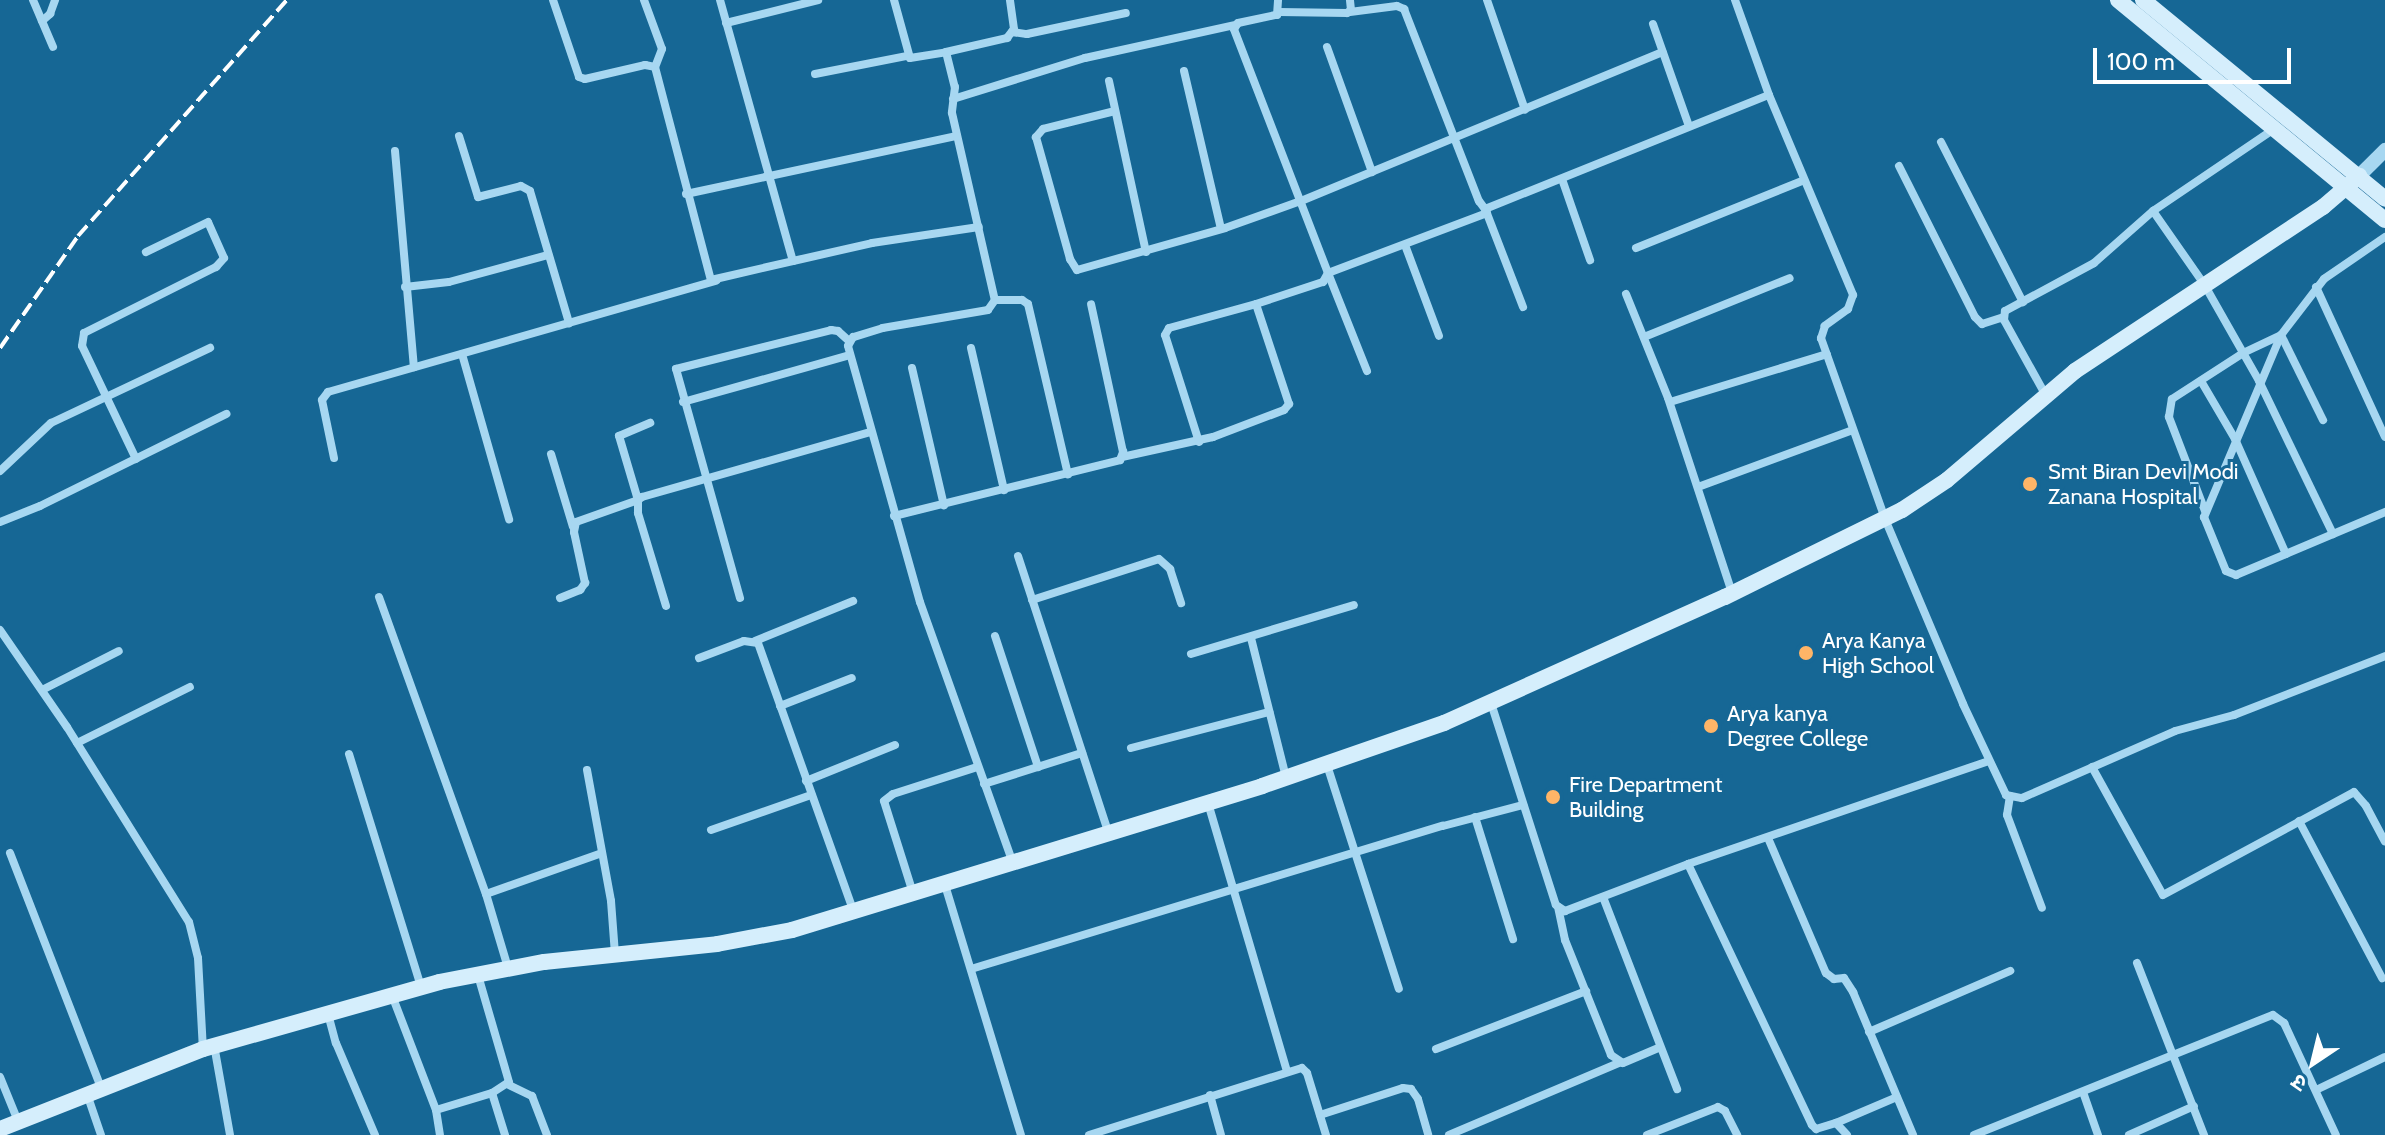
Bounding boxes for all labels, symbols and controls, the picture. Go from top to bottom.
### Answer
scale bar [2097,32,2295,82]
text: 100 m [2107,47,2175,76]
place label: Smt Biran Devi Modi Zanana Hospital [2048,458,2239,510]
marker: Smt Biran Devi Modi Zanana Hospital [2019,473,2041,495]
place label: Arya Kanya High School [1822,627,1934,678]
marker: Arya Kanya High School [1797,644,1815,662]
place label: Arya kanya Degree College [1727,700,1868,752]
marker: Arya kanya Degree College [1702,717,1720,735]
place label: Fire Department Building [1569,771,1722,822]
marker: Fire Department Building [1544,788,1562,806]
north arrow [2273,1023,2353,1103]
text: उ [2286,1068,2312,1098]

